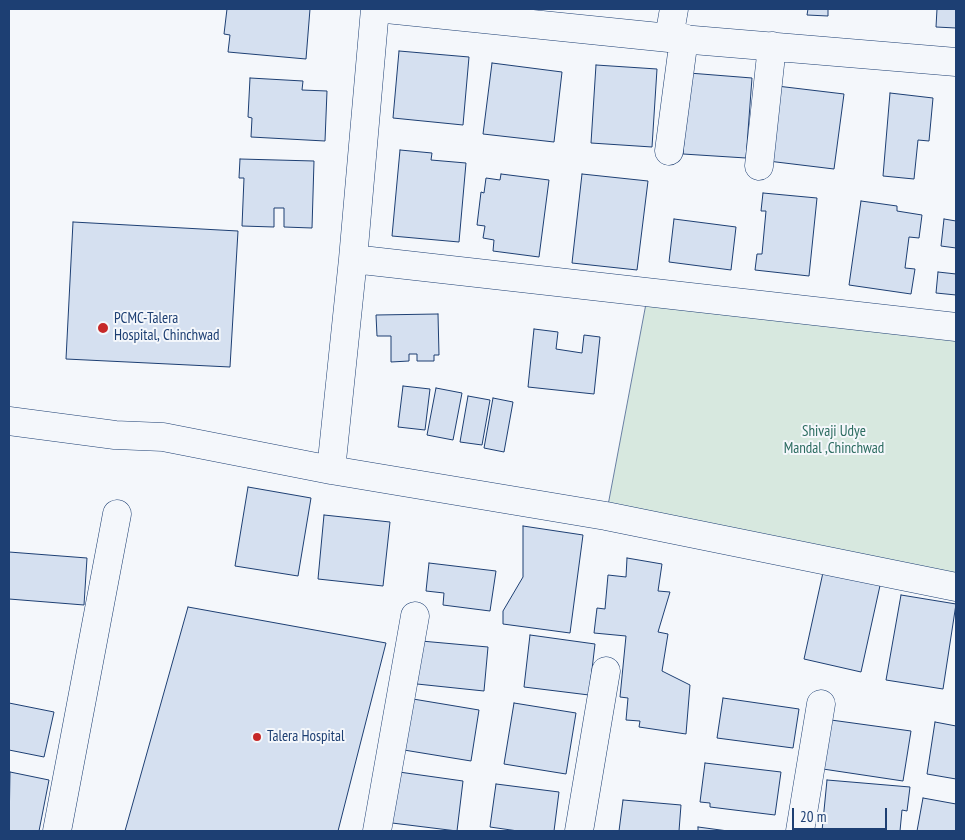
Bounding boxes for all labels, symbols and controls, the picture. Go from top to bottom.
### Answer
place label: PCMC-Talera Hospital, Chinchwad [114,310,220,345]
marker: PCMC-Talera Hospital, Chinchwad [96,321,110,335]
park label: Shivaji Udye Mandal ,Chinchwad [784,423,884,458]
place label: Talera Hospital [267,728,344,746]
marker: Talera Hospital [251,731,263,743]
scale bar [795,798,890,830]
text: 20 m [800,807,826,826]

